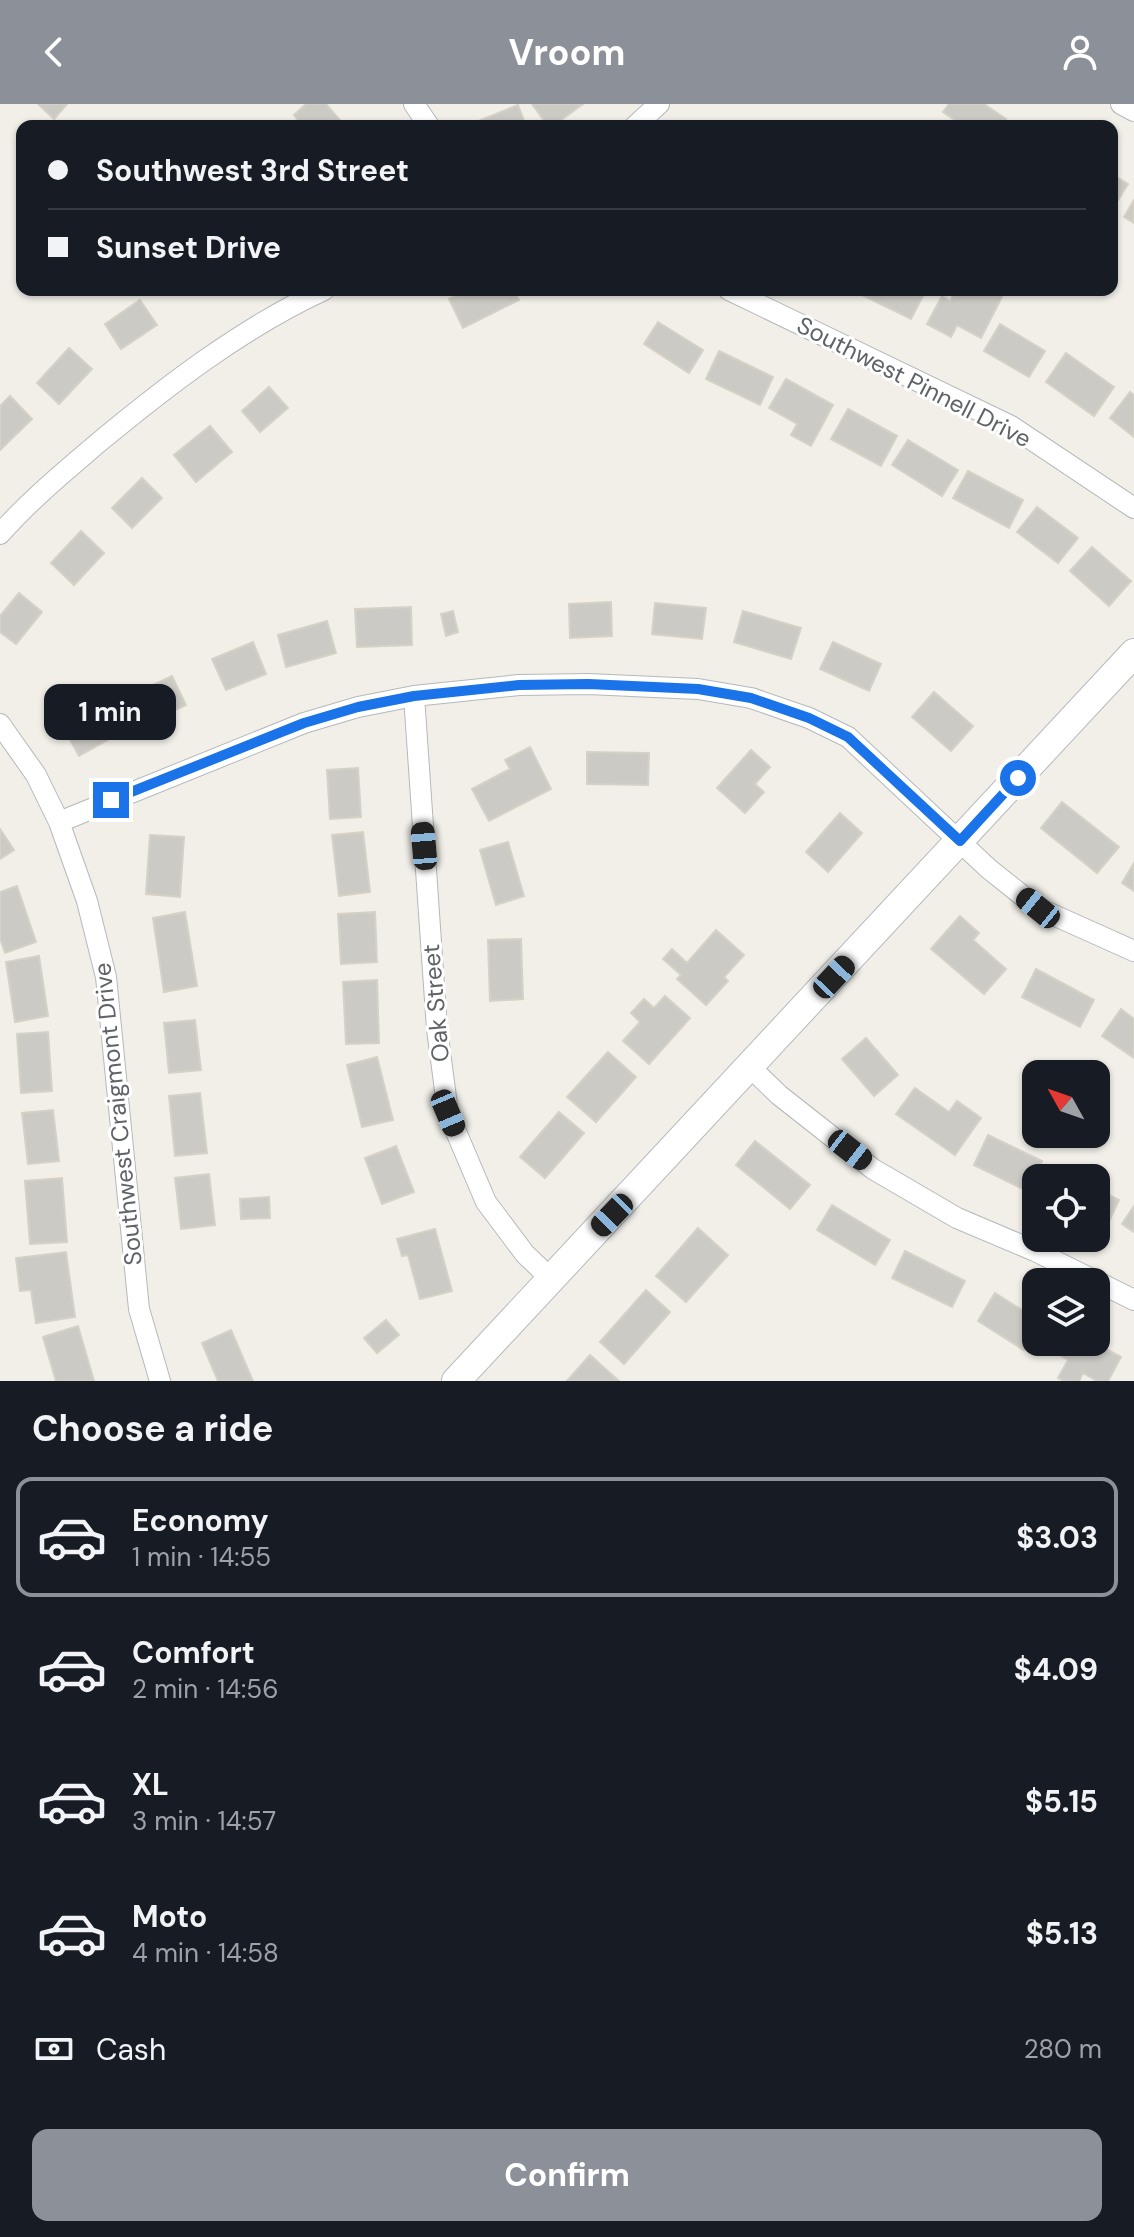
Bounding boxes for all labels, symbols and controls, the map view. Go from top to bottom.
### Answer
text: Vroom [509,29,625,76]
icon: back [32,30,76,74]
icon: person [1058,30,1102,74]
text: Southwest 3rd Street [96,151,409,190]
text: Sunset Drive [96,228,281,267]
street label: Southwest Pinnell Drive [792,309,1037,454]
callout: 1 min [45,684,177,740]
text: 1 min [78,695,142,729]
route start [1000,760,1036,796]
route end [93,782,129,818]
car [410,821,438,871]
car [1012,884,1064,932]
street label: Oak Street [415,943,456,1063]
car [809,951,859,1003]
street label: Southwest Craigmont Drive [86,961,149,1267]
north arrow [1022,1060,1110,1148]
map controls [1022,1060,1110,1356]
car [428,1086,468,1140]
car [824,1126,876,1174]
button: locate [1022,1164,1110,1252]
car [587,1189,637,1241]
button: layers [1022,1268,1110,1356]
text: Choose a ride [32,1405,273,1452]
icon: car [36,1501,108,1573]
text: Economy [132,1501,269,1540]
text: $3.03 [1016,1518,1098,1557]
text: 1 min · 14:55 [132,1540,271,1574]
icon: car [36,1633,108,1705]
text: Comfort [132,1633,255,1672]
text: $4.09 [1014,1650,1098,1689]
text: 2 min · 14:56 [132,1672,279,1706]
icon: car [36,1765,108,1837]
text: XL [132,1765,169,1804]
text: $5.15 [1025,1782,1098,1821]
text: 3 min · 14:57 [132,1804,276,1838]
icon: car [36,1897,108,1969]
text: Moto [132,1897,207,1936]
text: $5.13 [1026,1914,1098,1953]
text: 4 min · 14:58 [132,1936,279,1970]
icon: cash [32,2027,76,2071]
text: Cash [96,2030,166,2069]
text: 280 m [1024,2032,1102,2066]
button: Confirm [32,2129,1102,2221]

